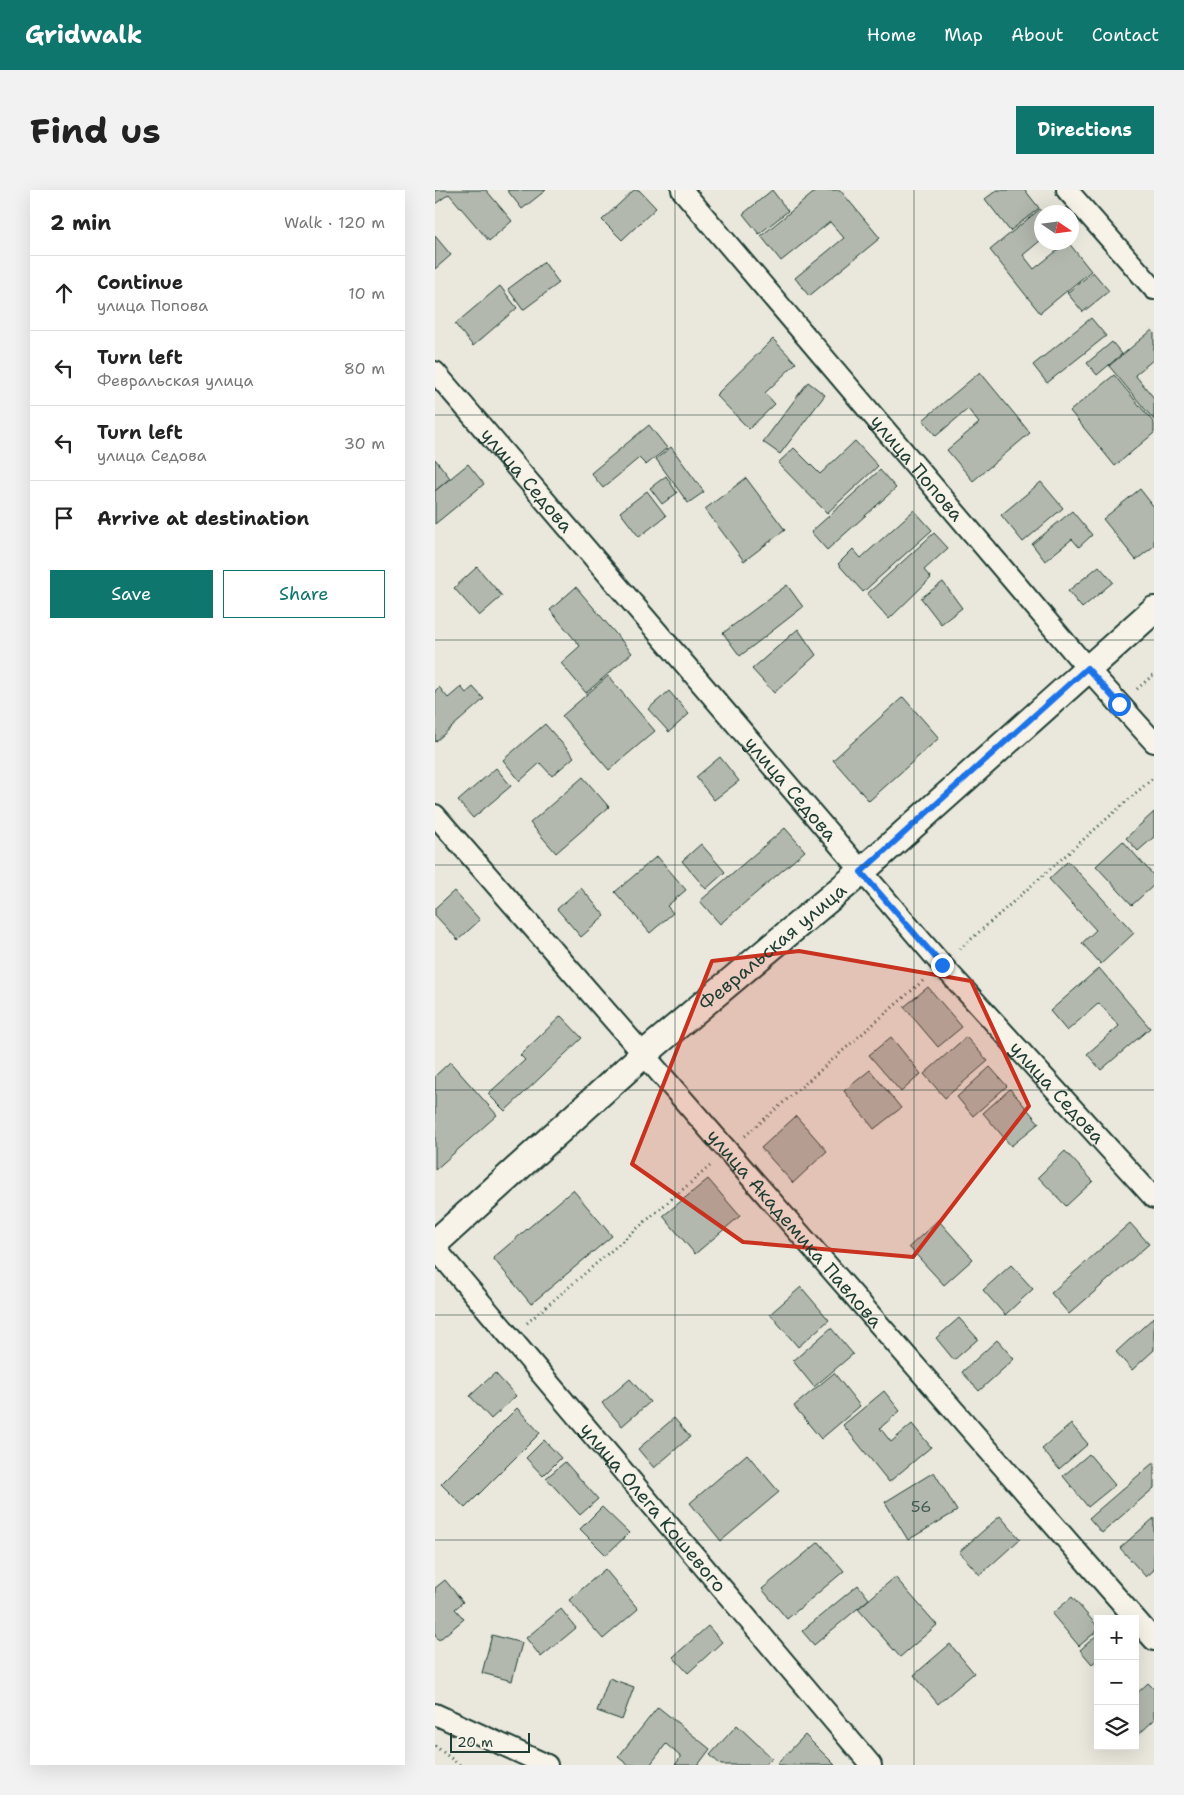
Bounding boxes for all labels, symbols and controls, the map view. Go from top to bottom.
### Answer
text: Gridwalk [25,19,142,51]
text: Home [867,23,916,47]
text: Map [944,23,983,47]
text: About [1011,23,1064,47]
text: Contact [1092,23,1159,47]
button: Directions [1016,106,1154,154]
text: Find us [30,107,161,154]
north arrow [1034,205,1079,250]
text: 2 min [50,209,111,237]
text: Walk · 120 m [284,212,385,233]
text: Continue [97,270,183,295]
icon: ahead [50,279,78,307]
text: 10 m [348,283,385,304]
text: улица Попова [97,295,208,316]
text: Turn left [97,345,183,370]
icon: left [50,354,78,382]
text: 80 m [344,358,385,379]
text: Февральская улица [97,370,253,391]
street label: улица Попова [865,409,970,526]
text: Turn left [97,420,183,445]
street label: улица Седова [475,422,579,538]
icon: left [50,429,78,457]
text: 30 m [344,433,385,454]
text: улица Седова [97,445,207,466]
icon: arrive [50,504,78,532]
text: Arrive at destination [97,506,309,531]
button: Save [50,570,213,618]
button: Share [223,570,385,618]
route start [1108,693,1131,716]
street label: улица Седова [739,731,843,846]
street label: Февральская улица [693,877,851,1016]
route end [931,954,954,977]
street label: улица Седова [1005,1035,1111,1149]
street label: улица Академика Павлова [702,1124,889,1333]
street label: улица Олега Кошевого [575,1417,732,1597]
house number: 56 [911,1496,931,1517]
map controls [1094,1615,1139,1750]
button: + [1094,1615,1139,1660]
button: − [1094,1660,1139,1705]
button: layers [1094,1705,1139,1750]
scale bar [450,1730,530,1753]
text: 20 m [457,1733,493,1751]

